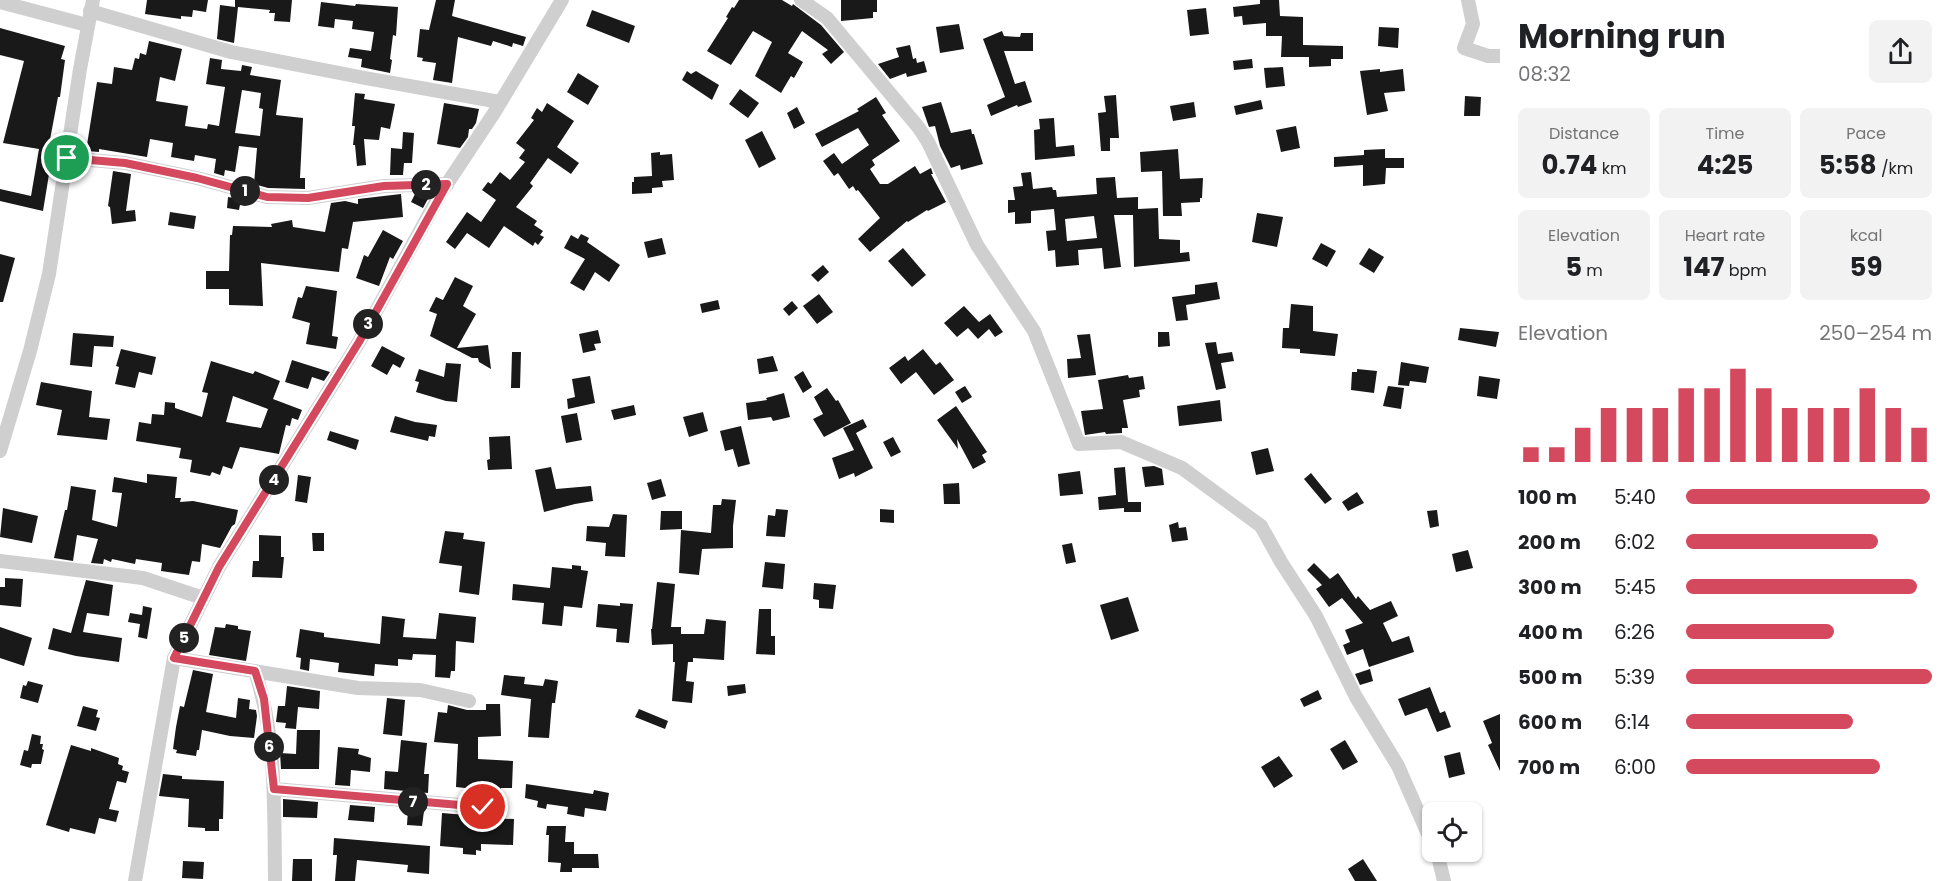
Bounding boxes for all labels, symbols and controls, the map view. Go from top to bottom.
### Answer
text: Morning run [1518,13,1726,60]
button: share [1869,20,1932,83]
text: 08:32 [1518,60,1571,88]
text: Distance [1549,122,1619,145]
text: Time [1706,122,1745,145]
text: Pace [1846,122,1886,145]
pin [41,132,92,183]
icon: arrive [50,141,83,174]
text: 0.74 [1542,147,1597,183]
text: 4:25 [1697,147,1753,183]
text: 5:58 [1819,147,1877,183]
text: km [1597,157,1626,180]
text: /km [1877,157,1913,180]
pin: 2 [411,170,441,200]
text: 2 [421,173,431,196]
pin: 1 [230,176,260,206]
text: 1 [242,179,248,202]
text: Elevation [1548,224,1620,247]
text: Heart rate [1685,224,1765,247]
text: kcal [1850,224,1882,247]
text: 5 [1565,249,1582,285]
text: 147 [1683,249,1724,285]
text: 59 [1850,249,1882,285]
text: m [1582,259,1603,282]
text: bpm [1724,259,1767,282]
pin: 3 [353,309,383,339]
text: 3 [363,312,373,335]
text: Elevation [1518,319,1608,347]
text: 250–254 m [1819,319,1932,347]
pin: 4 [259,465,289,495]
text: 4 [269,468,279,491]
text: 100 m [1518,483,1577,511]
text: 5:40 [1614,483,1656,511]
text: 200 m [1518,528,1581,556]
text: 6:02 [1614,528,1655,556]
text: 300 m [1518,573,1582,601]
text: 5:45 [1614,573,1656,601]
text: 400 m [1518,618,1583,646]
text: 6:26 [1614,618,1655,646]
pin: 5 [169,623,199,653]
text: 5 [179,626,189,649]
text: 500 m [1518,663,1583,691]
text: 5:39 [1614,663,1655,691]
text: 600 m [1518,708,1582,736]
text: 6:14 [1614,708,1650,736]
pin: 6 [254,732,284,762]
text: 6 [264,735,274,758]
text: 700 m [1518,753,1580,781]
text: 6:00 [1614,753,1656,781]
pin [457,781,508,832]
pin: 7 [398,787,428,817]
text: 7 [409,790,417,813]
icon: check [466,790,499,823]
map controls [1422,802,1482,862]
button: locate [1422,802,1482,862]

